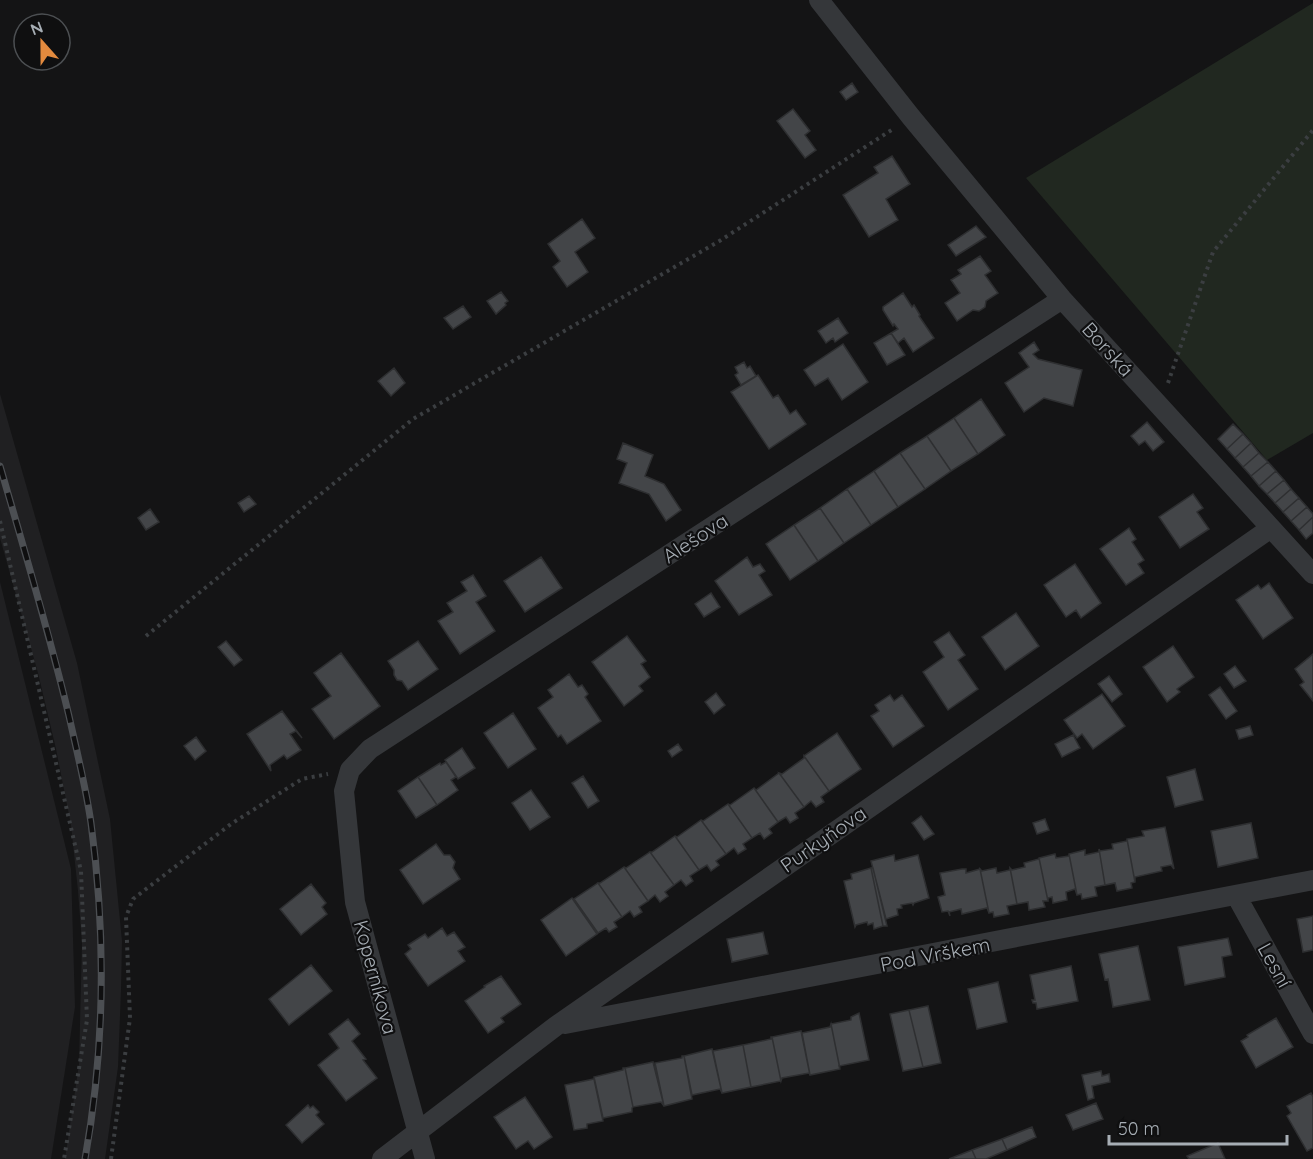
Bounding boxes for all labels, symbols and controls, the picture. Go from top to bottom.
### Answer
north arrow [12,12,72,72]
text: N [28,17,46,39]
street label: Borská [1077,317,1139,381]
street label: Alešova [658,508,732,568]
street label: Purkyňova [775,800,871,878]
street label: Koperníkova [349,917,403,1037]
street label: Pod Vrškem [878,931,992,977]
street label: Lesní [1253,938,1298,992]
scale bar [1109,1108,1288,1146]
text: 50 m [1118,1117,1160,1140]

